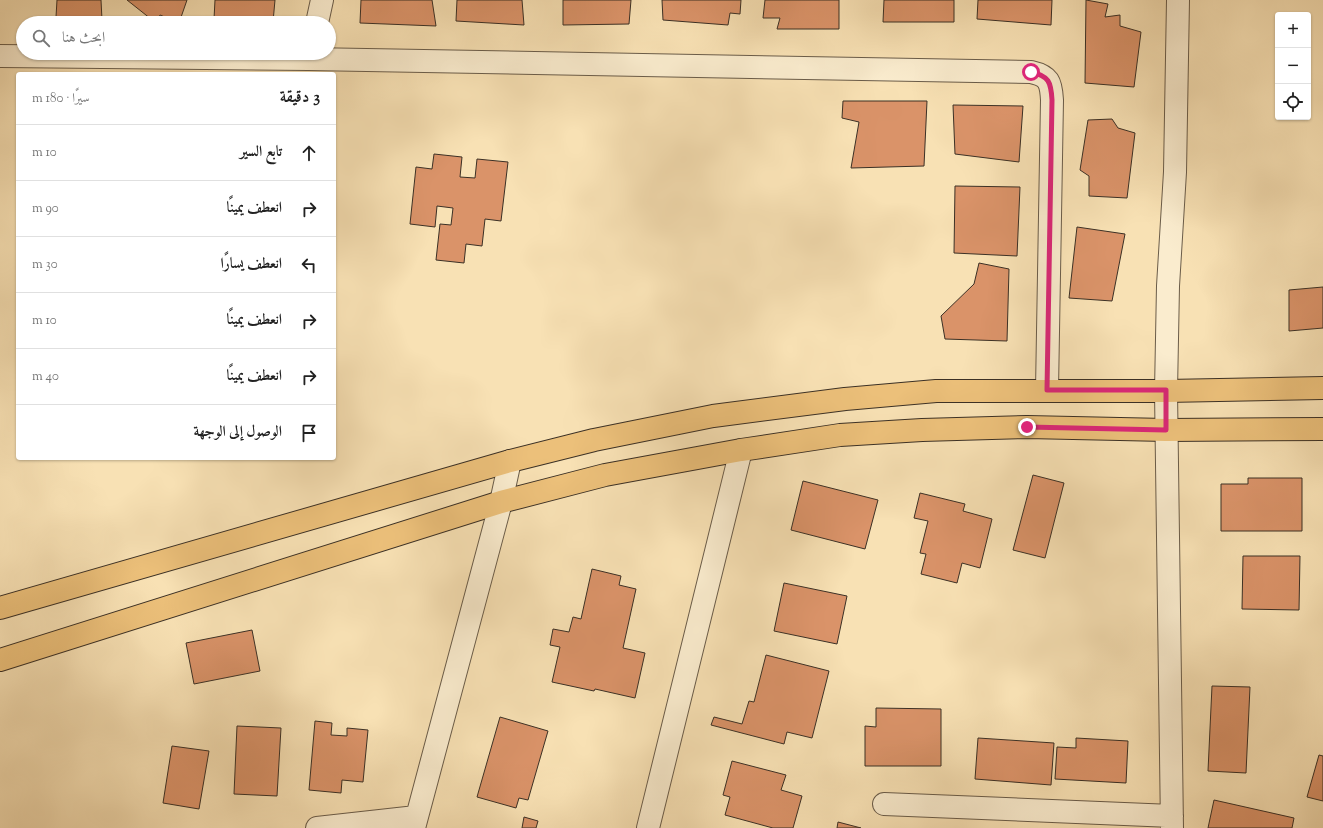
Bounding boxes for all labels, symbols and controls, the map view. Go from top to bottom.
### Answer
map controls [1275,12,1311,120]
button: + [1275,12,1311,48]
search box [16,16,336,60]
icon: search [30,27,52,49]
text: ابحث هنا [62,28,105,49]
button: − [1275,48,1311,84]
route start [1022,63,1040,81]
button: locate [1275,84,1311,120]
text: 3 دقيقة [280,86,320,110]
text: سيرًا · 180 m [32,90,90,108]
text: تابع السير [240,142,282,163]
icon: ahead [298,142,320,164]
text: 10 m [32,144,57,162]
text: انعطف يمينًا [227,198,282,219]
icon: right [298,198,320,220]
text: 90 m [32,200,59,218]
text: انعطف يسارًا [221,254,282,275]
icon: left [298,254,320,276]
text: 30 m [32,256,58,274]
text: انعطف يمينًا [227,310,282,331]
icon: right [298,310,320,332]
text: 10 m [32,312,57,330]
text: انعطف يمينًا [227,366,282,387]
icon: right [298,366,320,388]
text: 40 m [32,368,59,386]
route end [1018,418,1036,436]
text: الوصول إلى الوجهة [193,422,282,443]
icon: arrive [298,422,320,444]

